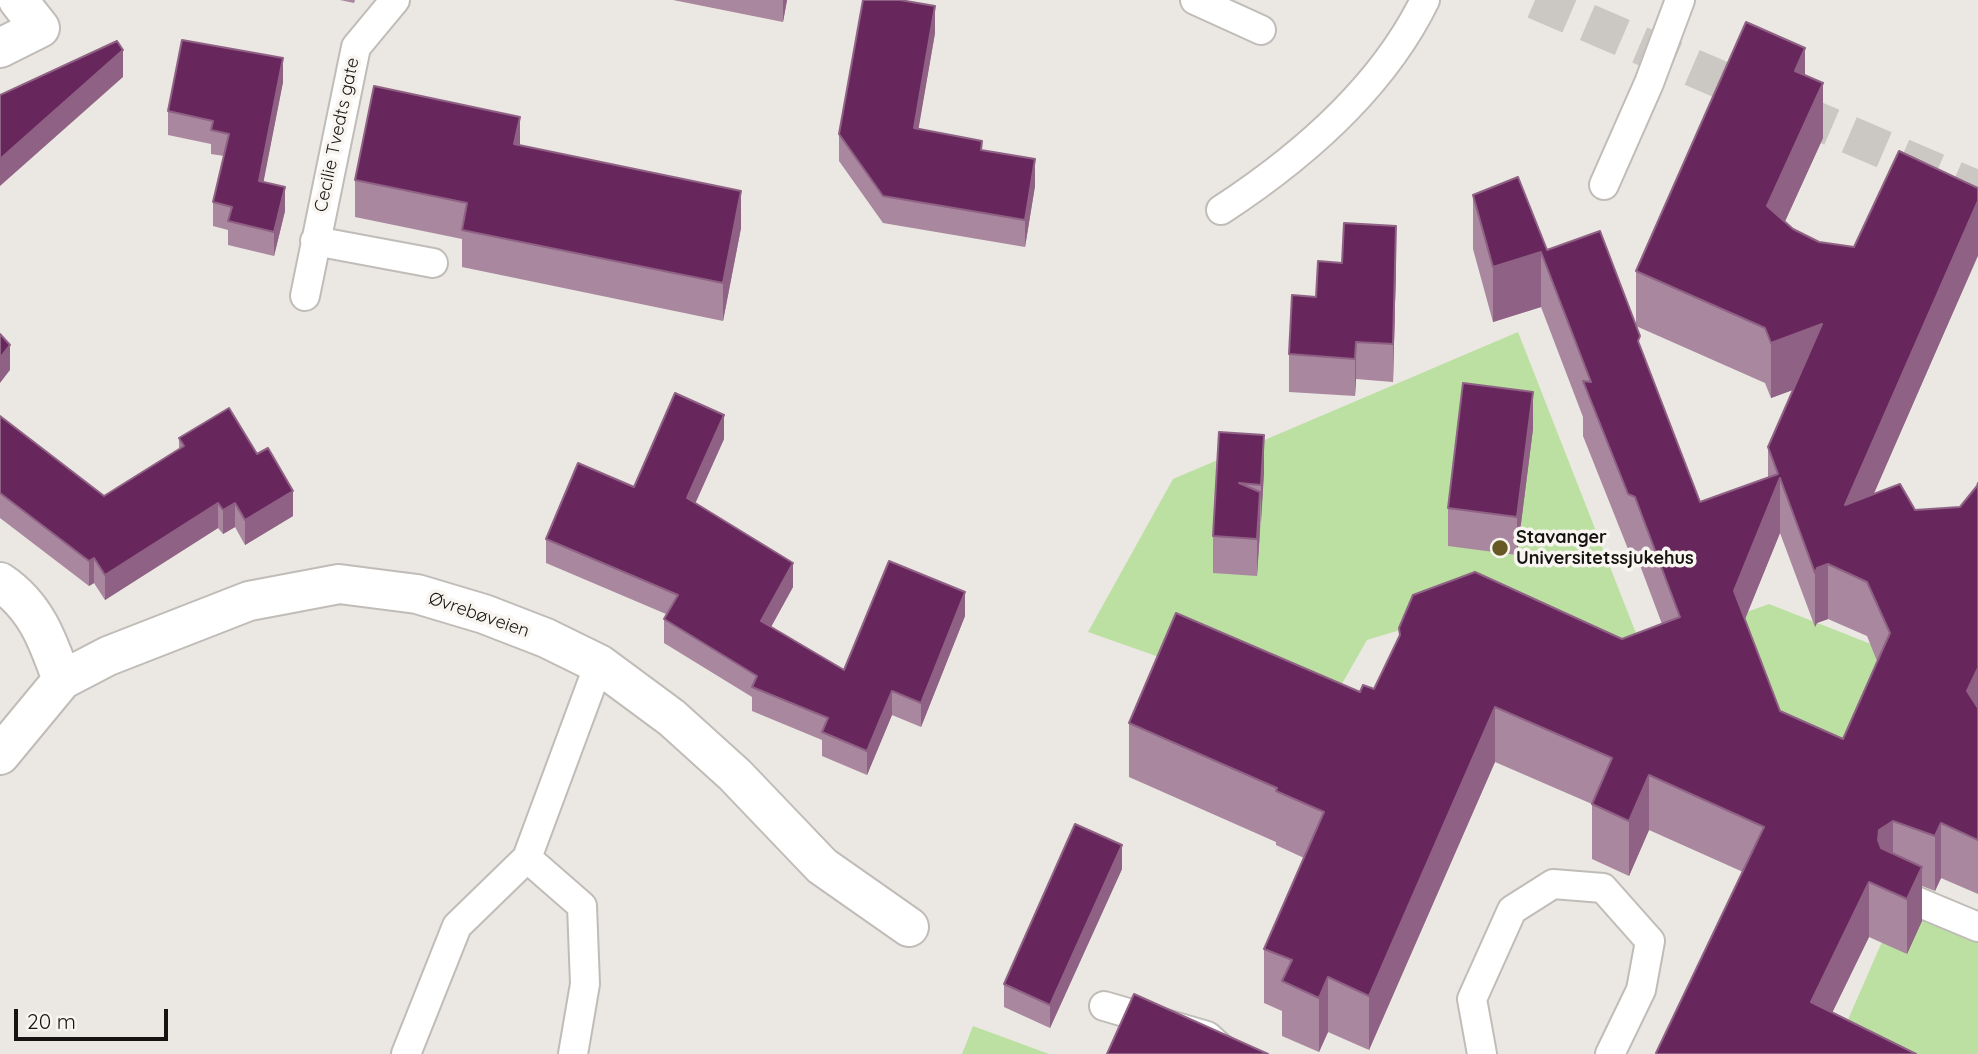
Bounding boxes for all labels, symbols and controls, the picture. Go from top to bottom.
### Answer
street label: Cecilie Tvedts gate [310,56,364,214]
place label: Stavanger Universitetssjukehus [1516,527,1694,570]
marker: Stavanger Universitetssjukehus [1490,538,1510,558]
street label: Øvrebøveien [426,588,532,642]
scale bar [18,995,172,1038]
text: 20 m [27,1008,76,1034]

